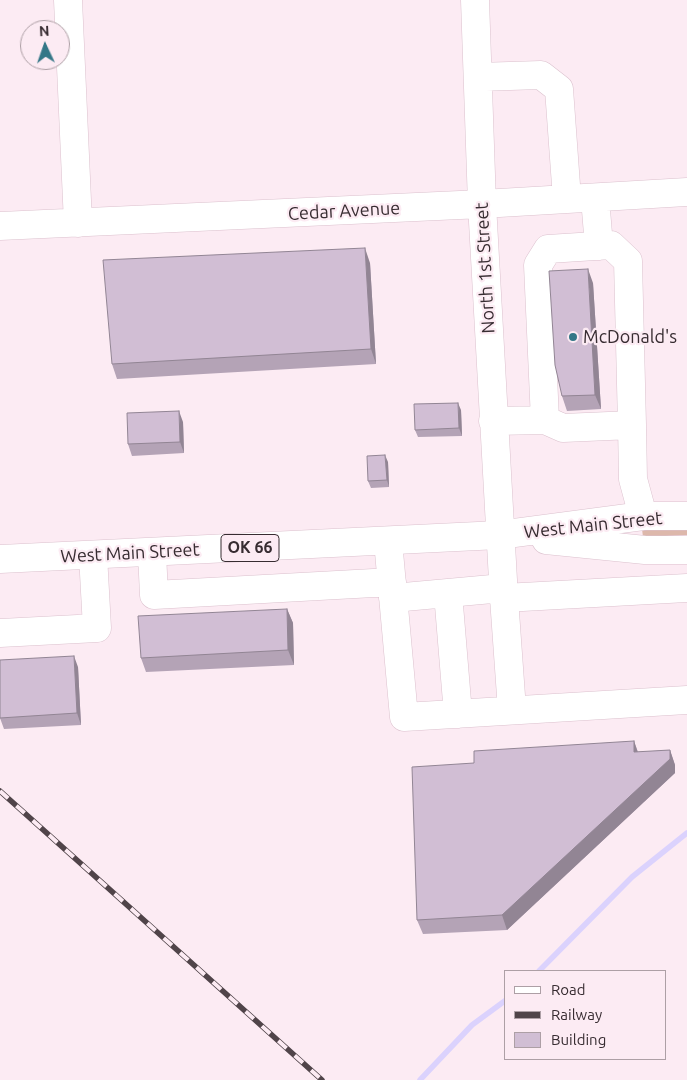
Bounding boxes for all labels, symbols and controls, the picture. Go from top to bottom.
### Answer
north arrow [20,20,70,70]
text: N [39,23,50,39]
street label: Cedar Avenue [287,197,401,225]
street label: North 1st Street [471,202,499,334]
place label: McDonald's [583,326,677,348]
marker: McDonald's [567,331,579,343]
street label: West Main Street [523,507,663,543]
road number: OK 66 [221,534,279,562]
street label: West Main Street [60,539,200,567]
legend [504,970,667,1060]
text: Road [551,981,586,998]
text: Railway [551,1006,602,1023]
text: Building [551,1031,606,1048]

